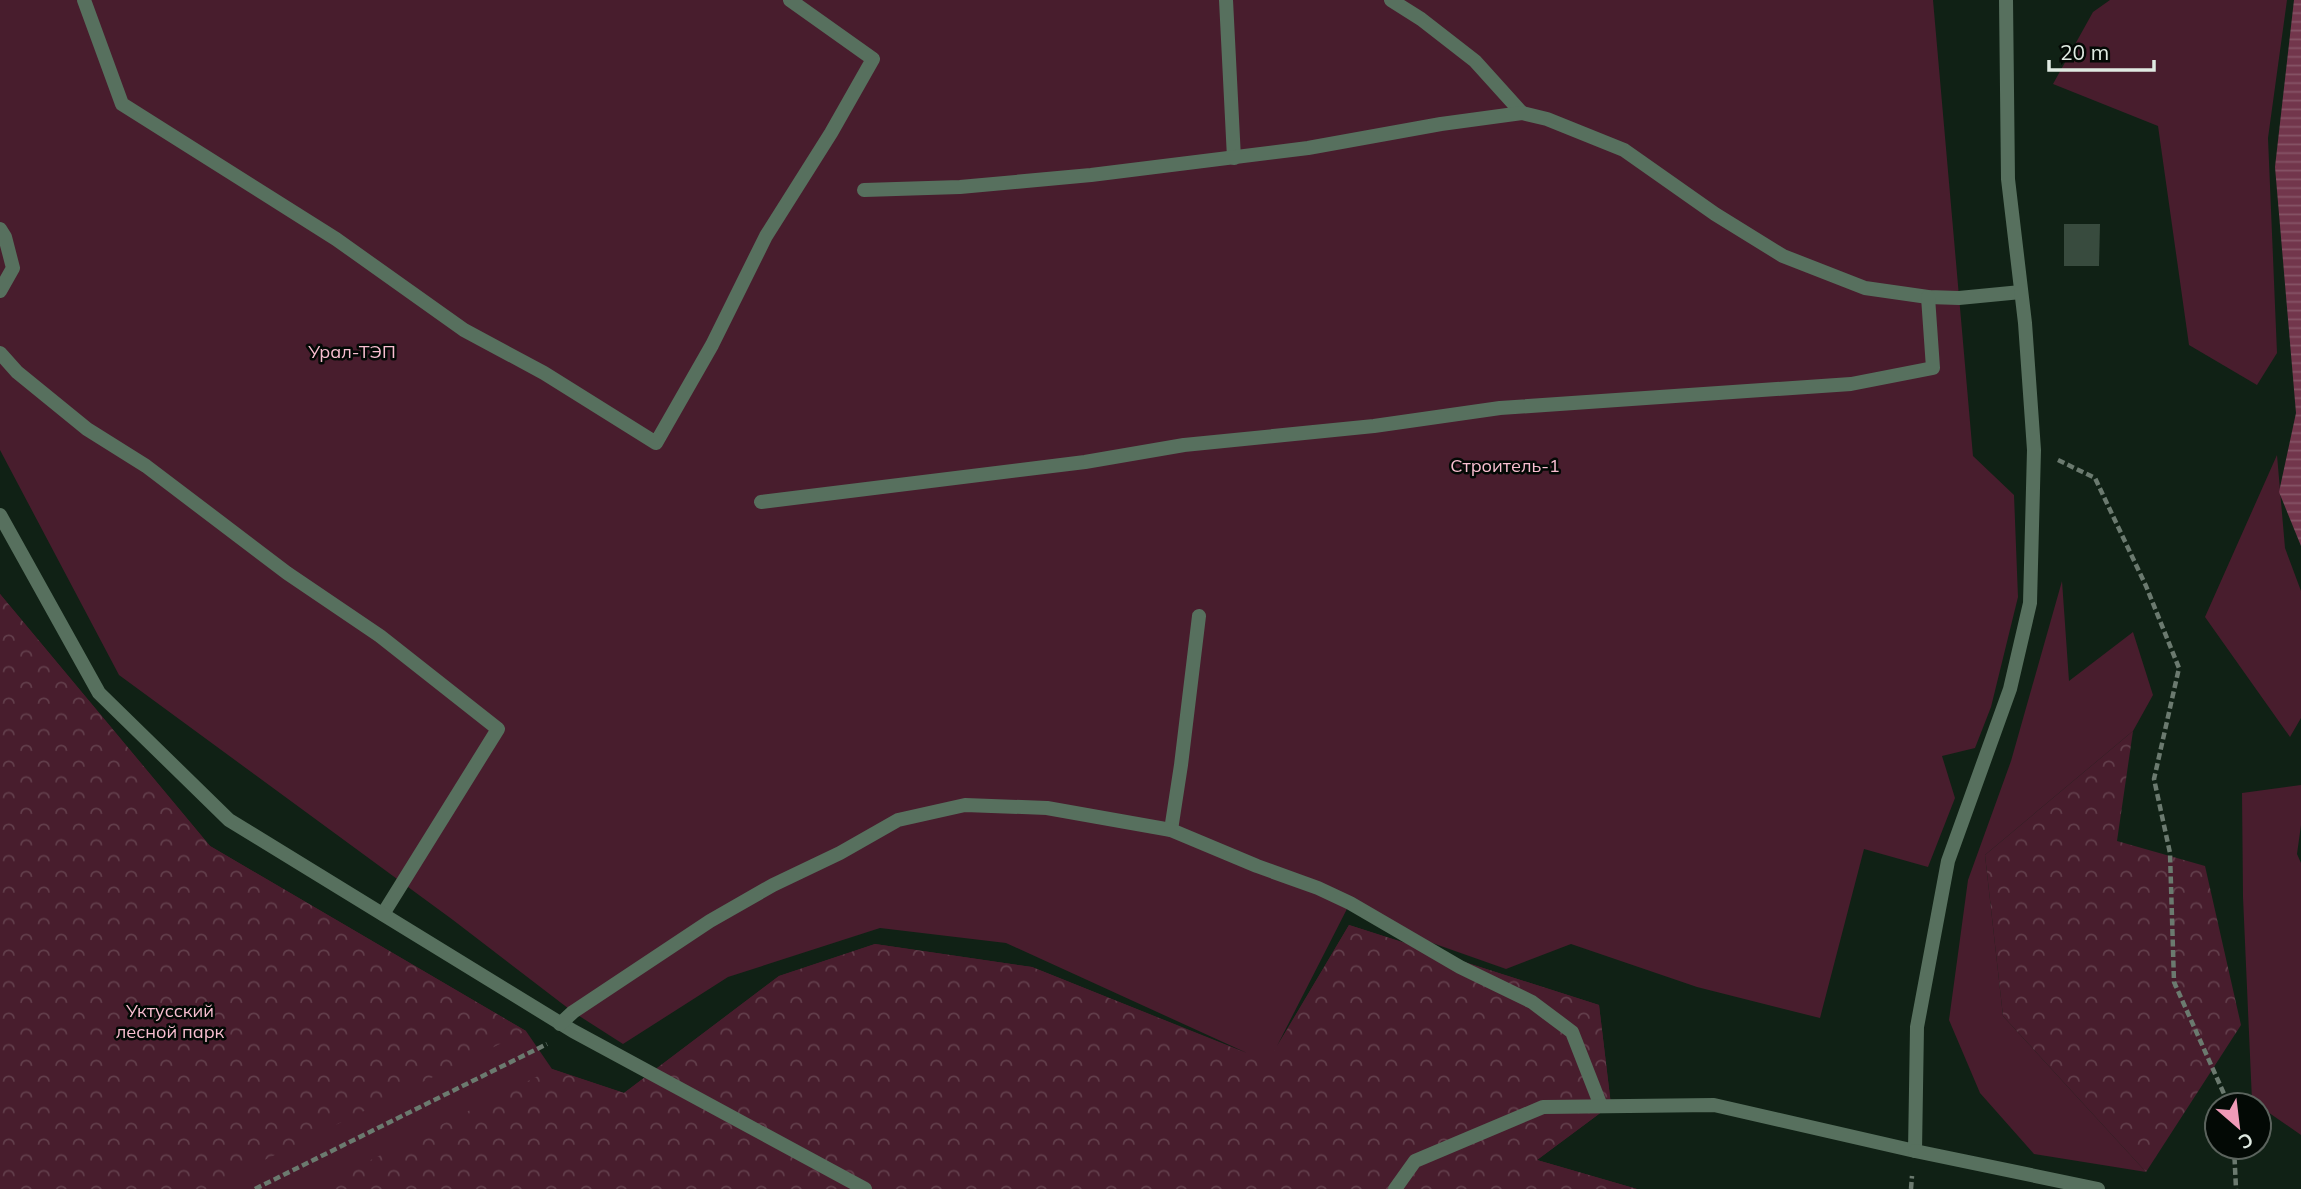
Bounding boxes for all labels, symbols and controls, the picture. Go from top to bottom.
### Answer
scale bar [2049,28,2154,72]
text: 20 m [2060,39,2109,65]
park label: Урал-ТЭП [307,340,396,363]
park label: Строитель-1 [1450,454,1560,477]
park label: Уктусский лесной парк [116,999,225,1043]
north arrow [2203,1091,2273,1161]
text: С [2235,1127,2257,1155]

